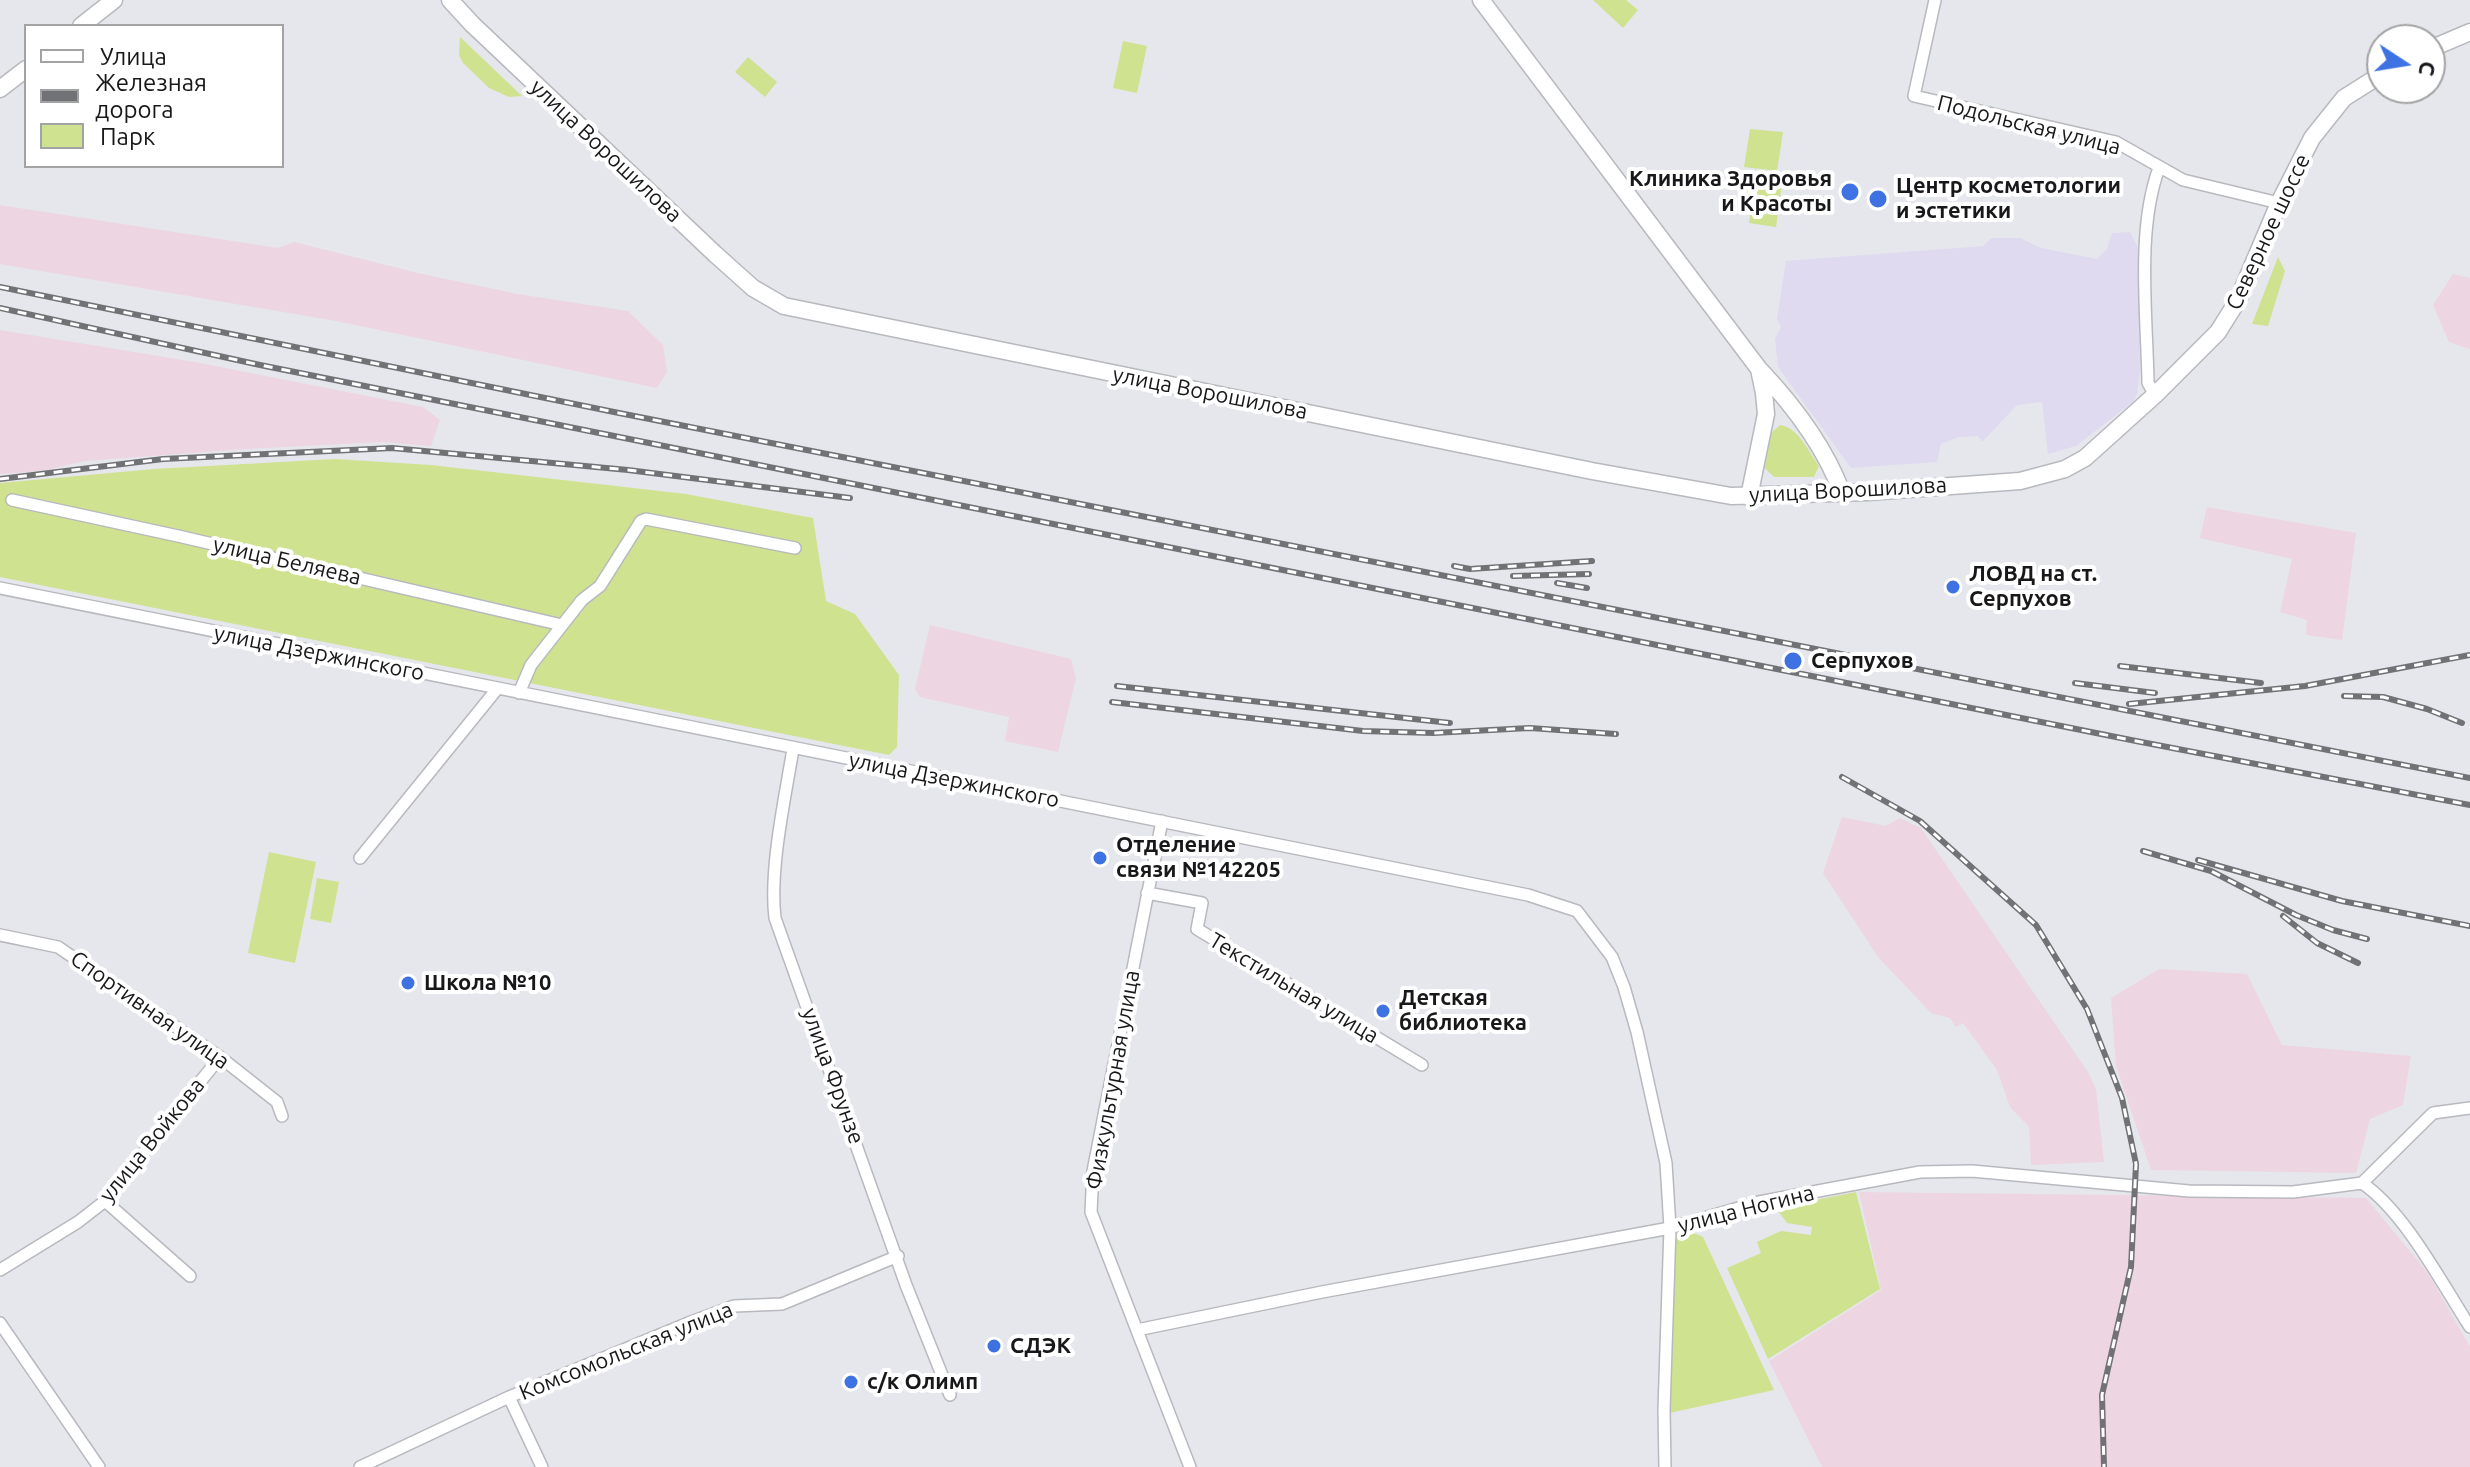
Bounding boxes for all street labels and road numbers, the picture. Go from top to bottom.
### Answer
street label: улица Ворошилова [525,74,687,228]
street label: Подольская улица [1935,89,2123,161]
street label: Северное шоссе [2220,150,2316,314]
street label: улица Ворошилова [1110,361,1310,425]
street label: улица Ворошилова [1748,472,1948,508]
street label: улица Беляева [210,531,364,591]
street label: улица Дзержинского [212,620,426,686]
street label: улица Дзержинского [847,747,1061,813]
street label: Текстильная улица [1204,927,1384,1049]
street label: Спортивная улица [65,945,235,1075]
street label: Физкультурная улица [1081,968,1145,1192]
street label: улица Фрунзе [796,1004,870,1148]
street label: улица Войкова [94,1073,210,1207]
street label: улица Ногина [1675,1179,1817,1239]
street label: Комсомольская улица [515,1296,737,1406]

